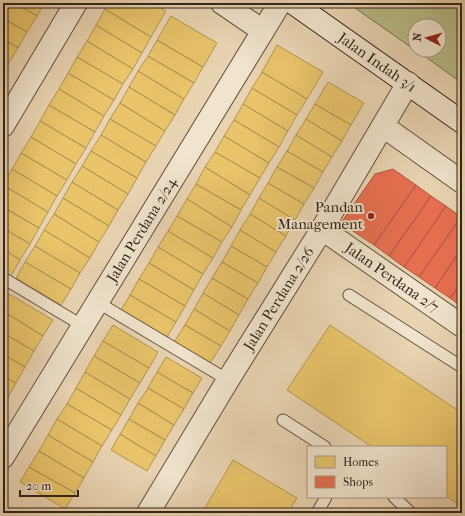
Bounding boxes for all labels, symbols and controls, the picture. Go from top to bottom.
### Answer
north arrow [407,18,447,58]
street label: Jalan Indah 3/1 [334,28,420,96]
text: N [411,32,425,42]
street label: Jalan Perdana 2/24 [102,173,181,287]
place label: Pandan Management [277,198,364,233]
marker: Pandan Management [366,211,376,221]
street label: Jalan Perdana 2/7 [341,238,442,316]
street label: Jalan Perdana 2/26 [239,243,318,355]
legend [307,446,447,498]
text: Homes [343,455,379,469]
scale bar [20,472,78,498]
text: Shops [343,475,373,489]
text: 20 m [26,479,51,493]

